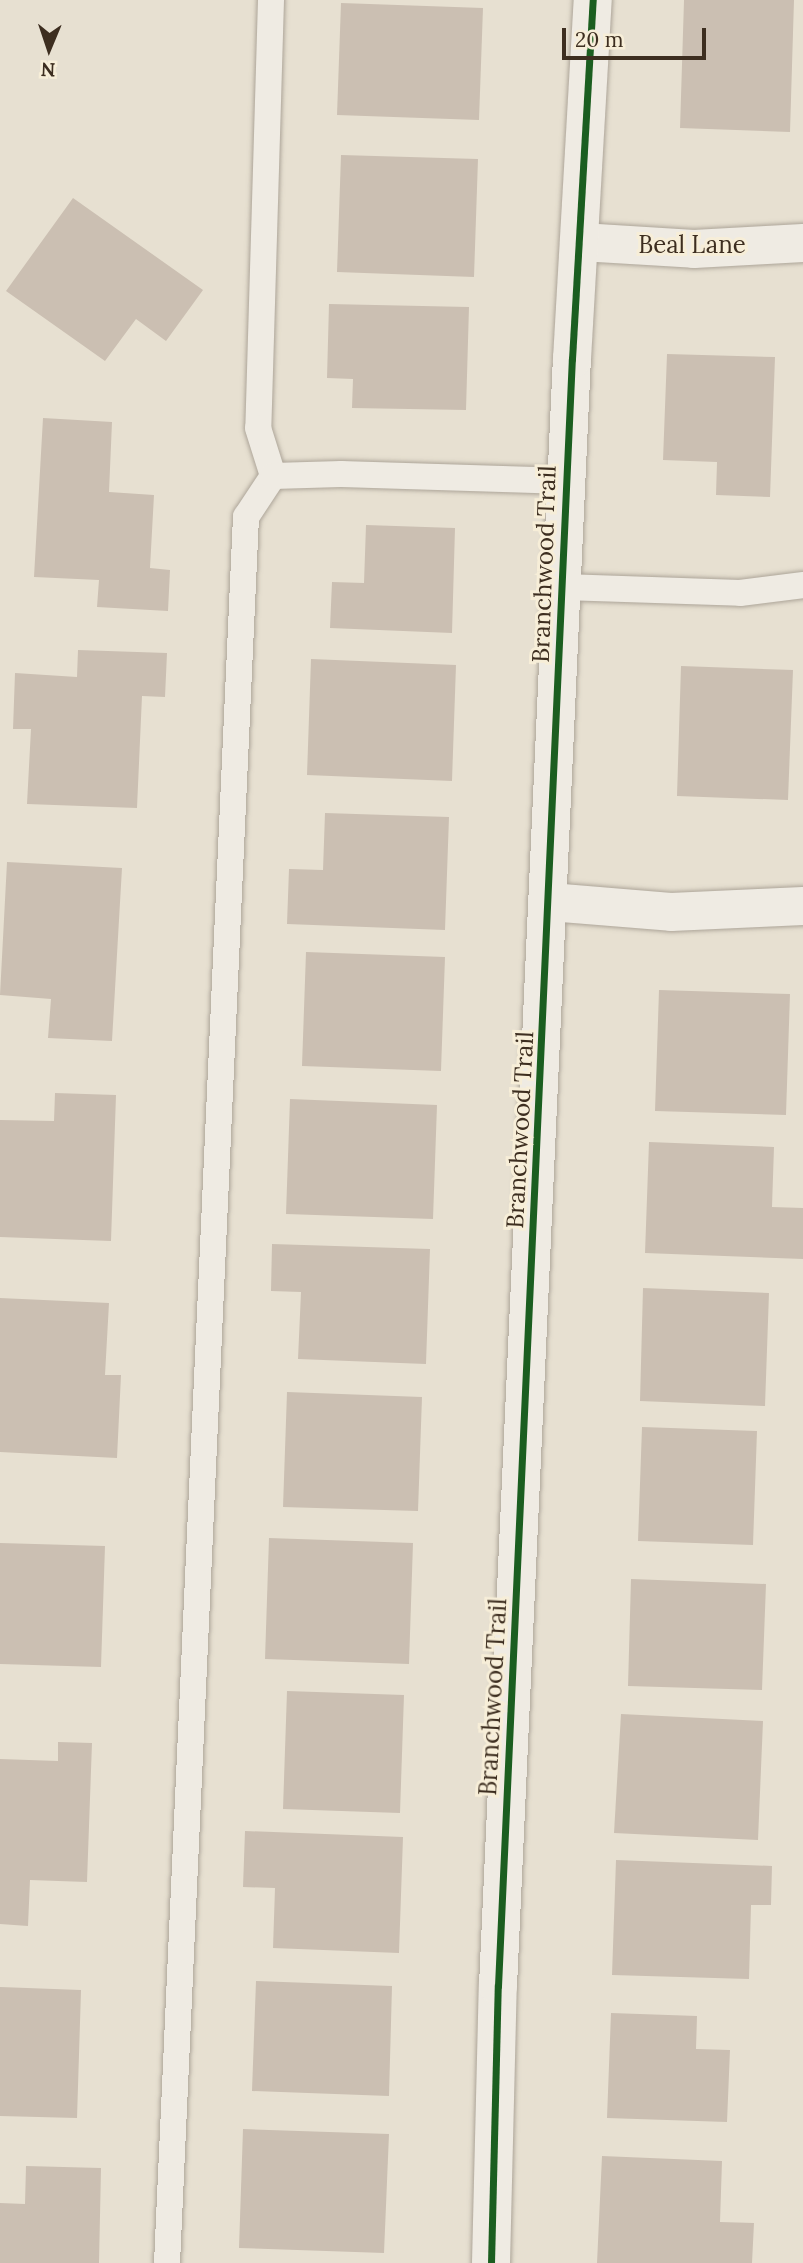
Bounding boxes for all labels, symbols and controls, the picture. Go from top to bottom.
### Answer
north arrow [14,14,84,84]
scale bar [565,14,708,58]
text: 20 m [575,26,624,53]
text: N [41,58,56,82]
street label: Beal Lane [638,231,746,259]
street label: Branchwood Trail [526,465,562,663]
street label: Branchwood Trail [500,1031,540,1229]
street label: Branchwood Trail [473,1598,513,1796]

